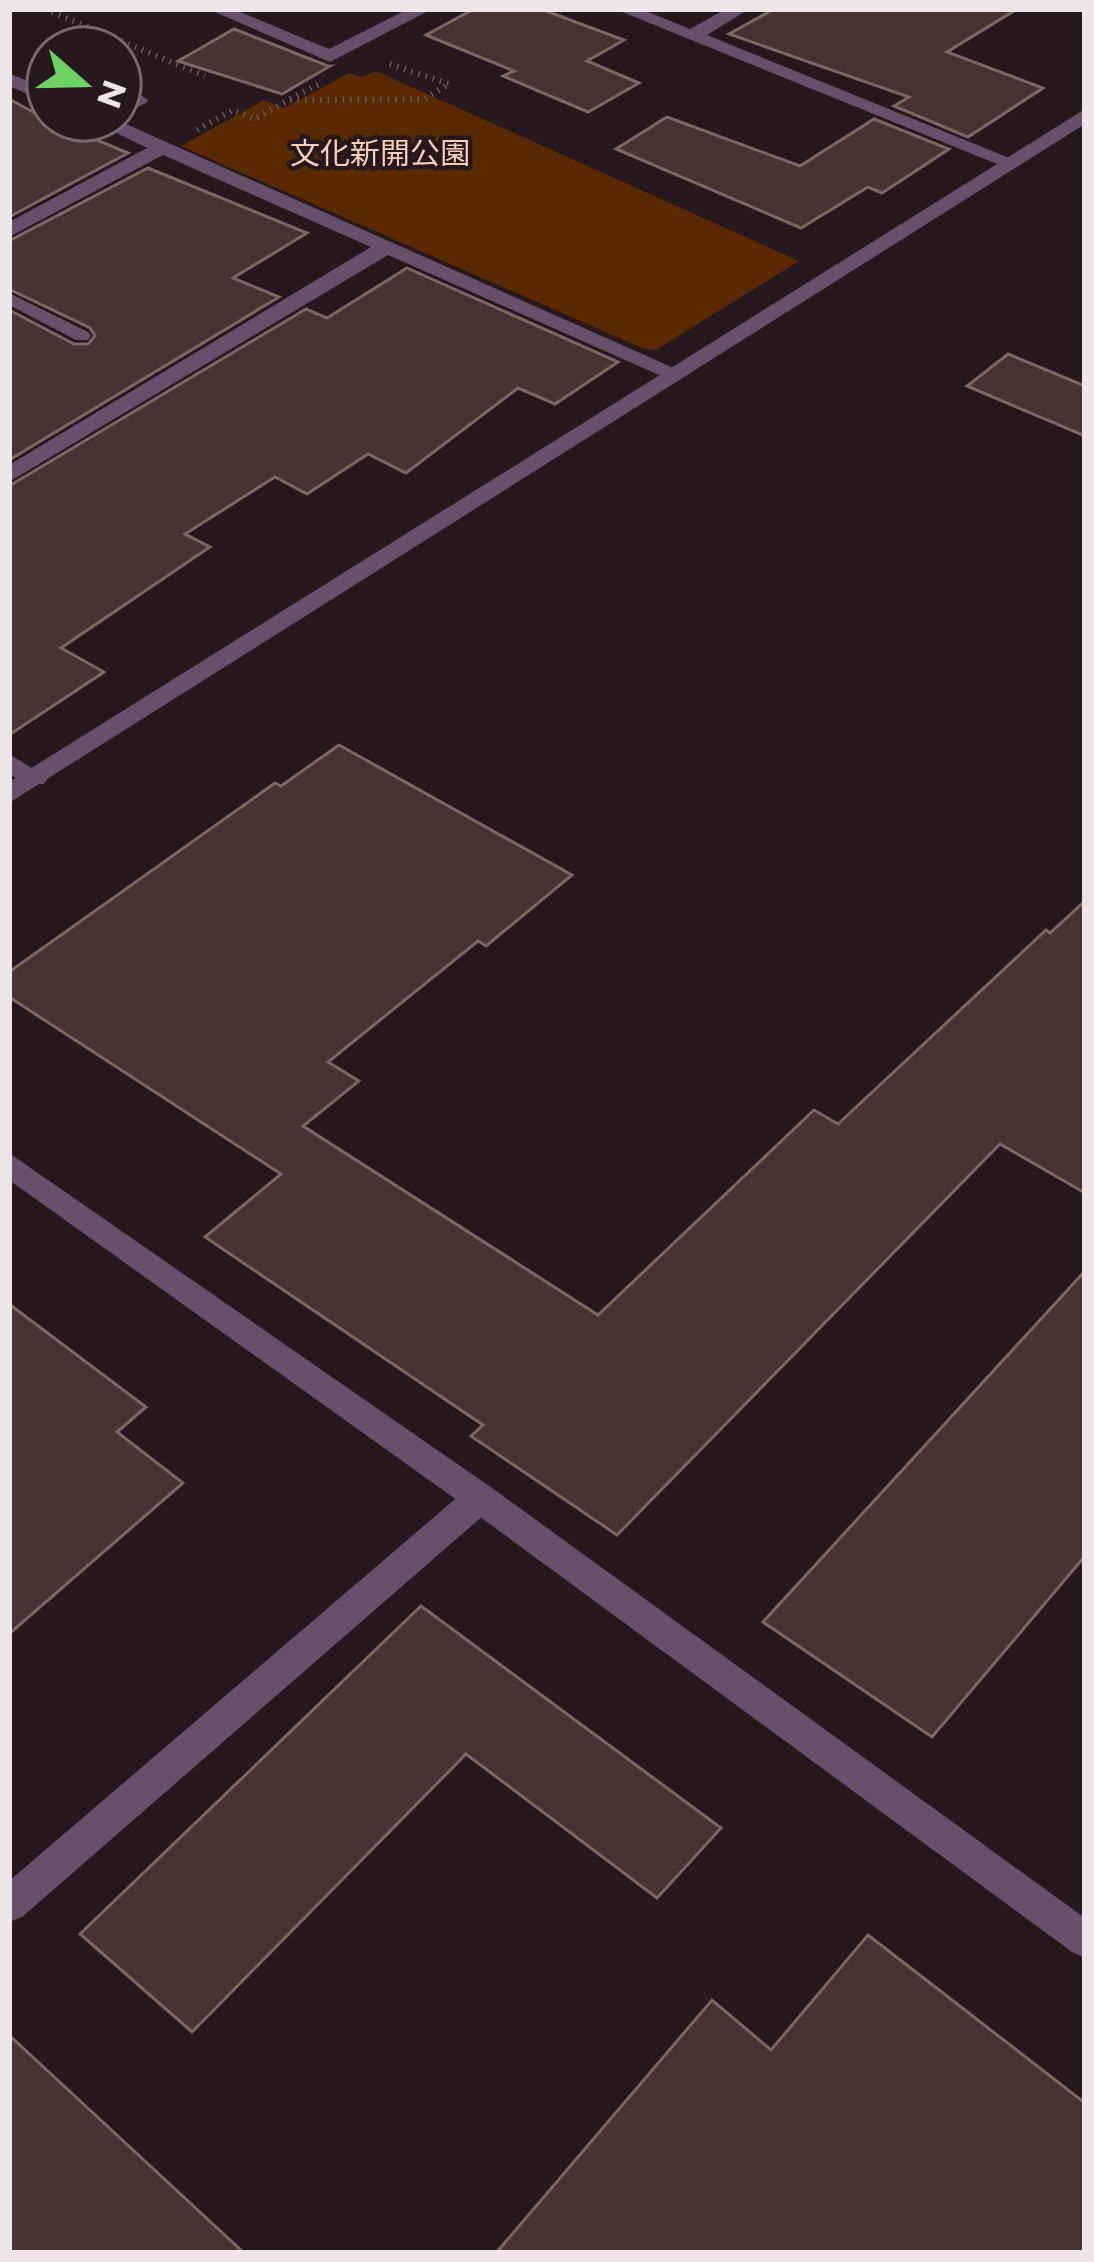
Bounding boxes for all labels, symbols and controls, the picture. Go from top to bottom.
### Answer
north arrow [24,24,144,144]
text: N [89,75,136,114]
park label: 文化新開公園 [290,135,470,172]

